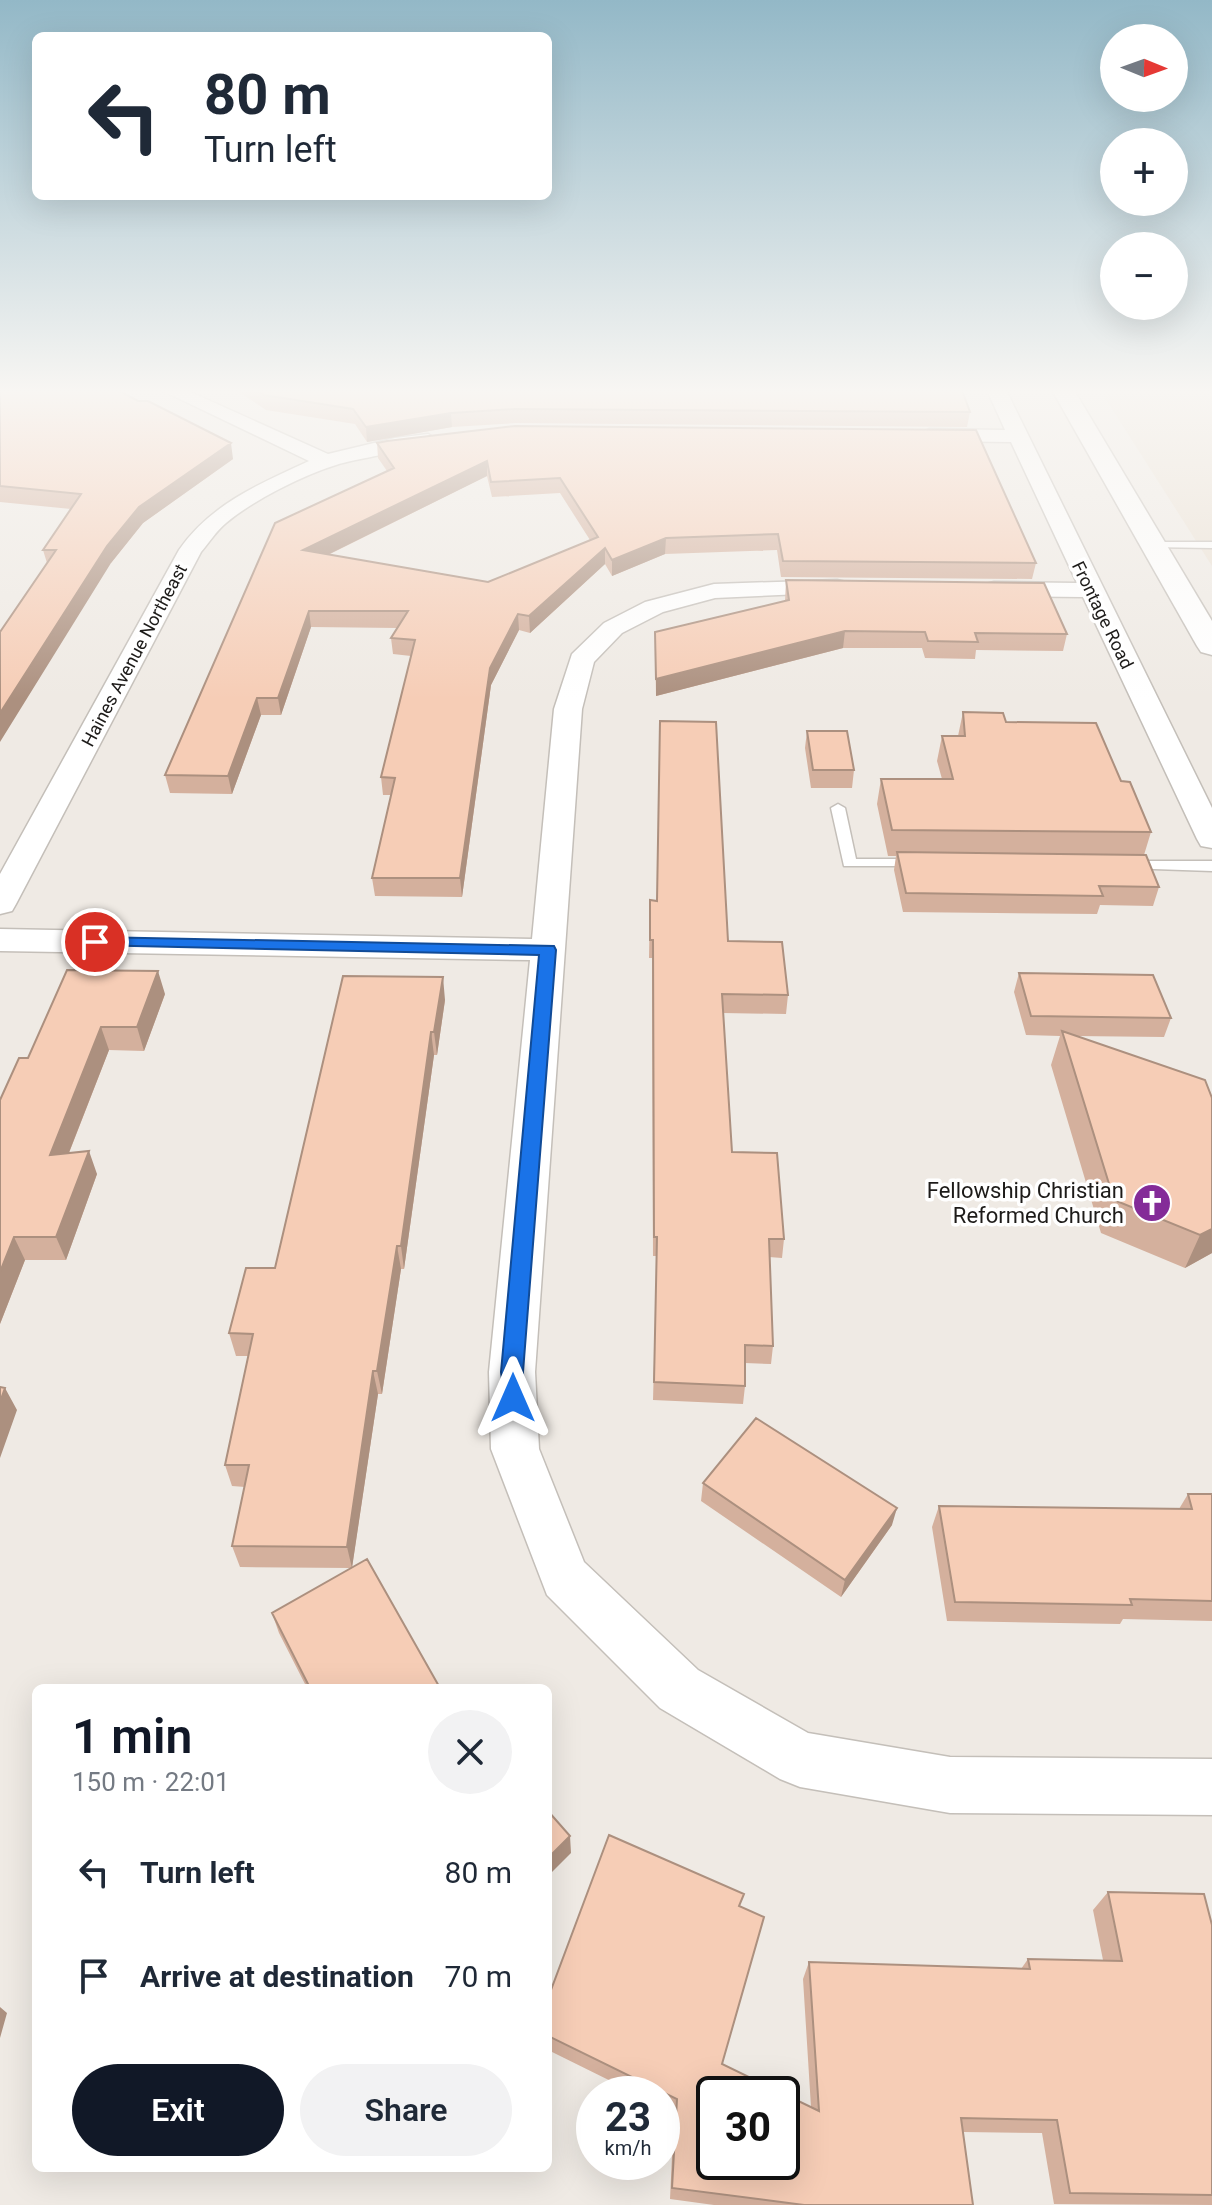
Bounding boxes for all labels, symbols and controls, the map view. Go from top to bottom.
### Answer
north arrow [1100,24,1188,112]
map controls [1100,24,1188,320]
text: 80 m [204,62,331,128]
icon: left [72,64,176,168]
button: + [1100,128,1188,216]
text: Turn left [204,129,337,171]
button: − [1100,232,1188,320]
street label: Frontage Road [1068,558,1138,672]
street label: Haines Avenue Northeast [77,560,191,750]
pin [61,908,129,976]
icon: arrive [73,920,117,964]
place label: Fellowship Christian Reformed Church [927,1178,1124,1228]
church icon: Fellowship Christian Reformed Church [1131,1182,1173,1224]
position arrow [471,1356,555,1440]
text: 1 min [72,1708,192,1765]
button: close [428,1710,512,1794]
text: 150 m · 22:01 [72,1767,230,1797]
icon: left [72,1850,116,1894]
text: Turn left [140,1855,255,1890]
text: 80 m [445,1855,512,1890]
icon: arrive [72,1954,116,1998]
text: Arrive at destination [140,1959,414,1994]
text: 70 m [445,1959,512,1994]
button: Exit [72,2064,284,2156]
button: Share [300,2064,512,2156]
speed limit sign: 30 [696,2076,800,2180]
text: 23 [605,2094,651,2141]
text: km/h [605,2136,651,2160]

